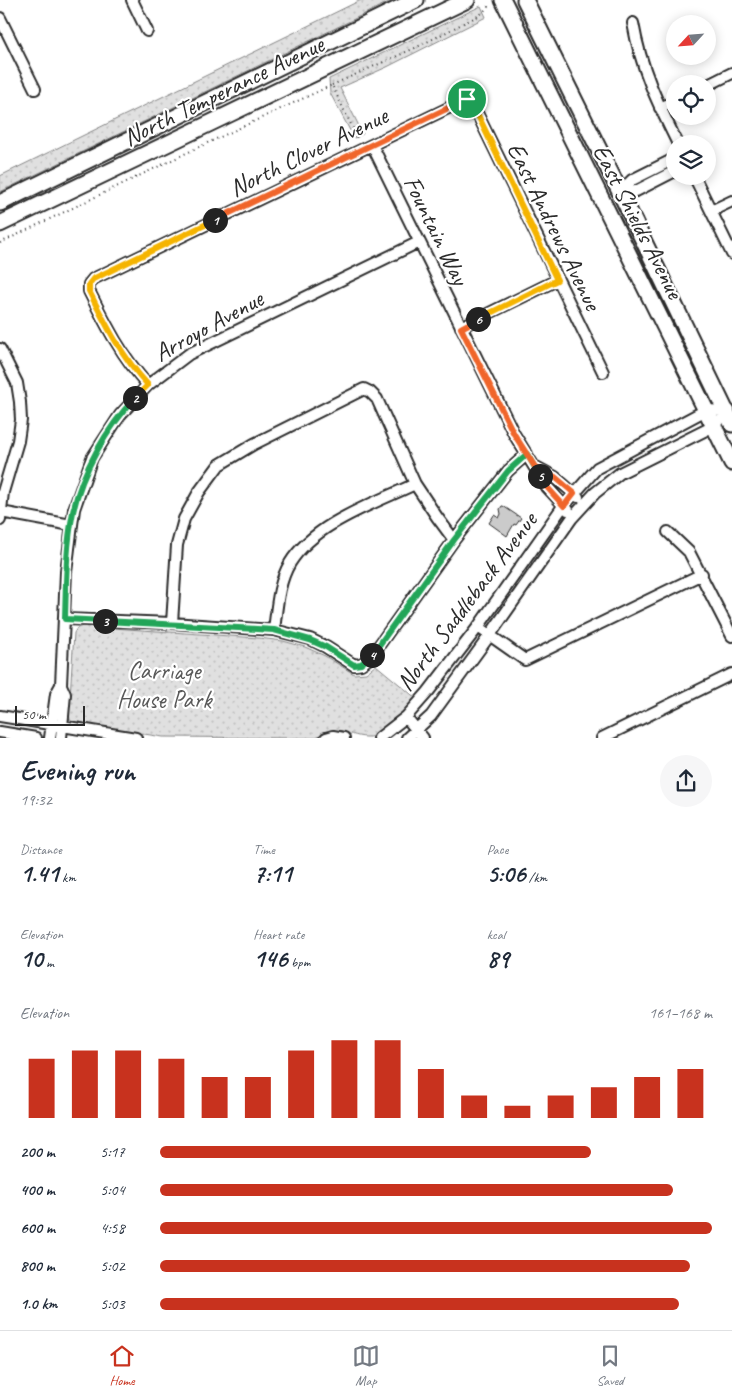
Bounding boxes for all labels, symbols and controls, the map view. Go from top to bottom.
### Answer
north arrow [666,15,716,65]
map controls [666,15,716,185]
street label: North Temperance Avenue [118,28,331,153]
button: locate [666,75,716,125]
pin [446,78,488,120]
icon: arrive [453,85,481,113]
street label: North Clover Avenue [224,99,395,204]
button: layers [666,135,716,185]
street label: East Andrews Avenue [500,137,609,317]
street label: East Shields Avenue [585,139,692,306]
street label: Fountain Way [396,171,477,292]
pin: 1 [202,208,228,232]
text: 1 [212,212,219,229]
street label: Arroyo Avenue [148,282,270,369]
pin: 6 [466,306,490,332]
text: 6 [475,311,482,328]
pin: 2 [122,386,148,410]
text: 2 [132,390,139,407]
pin: 5 [528,464,552,488]
text: 5 [537,468,544,485]
street label: North Saddleback Avenue [389,504,546,697]
pin: 3 [92,608,118,634]
text: 3 [102,613,109,630]
pin: 4 [360,642,384,668]
text: 4 [369,647,376,664]
park label: Carriage House Park [117,655,213,716]
scale bar [15,702,85,726]
text: 50 m [22,706,46,723]
text: Evening run [20,753,135,788]
button: share [660,755,712,807]
text: 19:32 [20,790,52,810]
text: Distance [20,841,62,858]
text: Time [253,841,275,858]
text: Pace [487,841,508,858]
text: 1.41 [20,858,59,890]
text: 7:11 [253,858,292,890]
text: 5:06 [487,858,525,890]
text: km [59,869,76,886]
text: /km [525,869,547,886]
text: Elevation [20,926,63,943]
text: Heart rate [253,926,304,943]
text: kcal [487,926,505,943]
text: 10 [20,943,43,975]
text: 146 [253,943,288,975]
text: 89 [487,943,509,975]
text: m [43,954,54,971]
text: bpm [288,954,310,971]
text: Elevation [20,1003,69,1023]
text: 161–168 m [649,1003,712,1023]
text: 200 m [20,1142,55,1162]
text: 5:17 [100,1142,125,1162]
text: 400 m [20,1180,55,1200]
text: 5:04 [100,1180,125,1200]
text: 600 m [20,1218,55,1238]
text: 4:58 [100,1218,125,1238]
text: 800 m [20,1256,55,1276]
text: 5:02 [100,1256,125,1276]
text: 1.0 km [20,1294,57,1314]
text: 5:03 [100,1294,125,1314]
tab: Home [108,1342,136,1389]
tab: Map [352,1342,380,1389]
tab: Saved [596,1342,624,1389]

